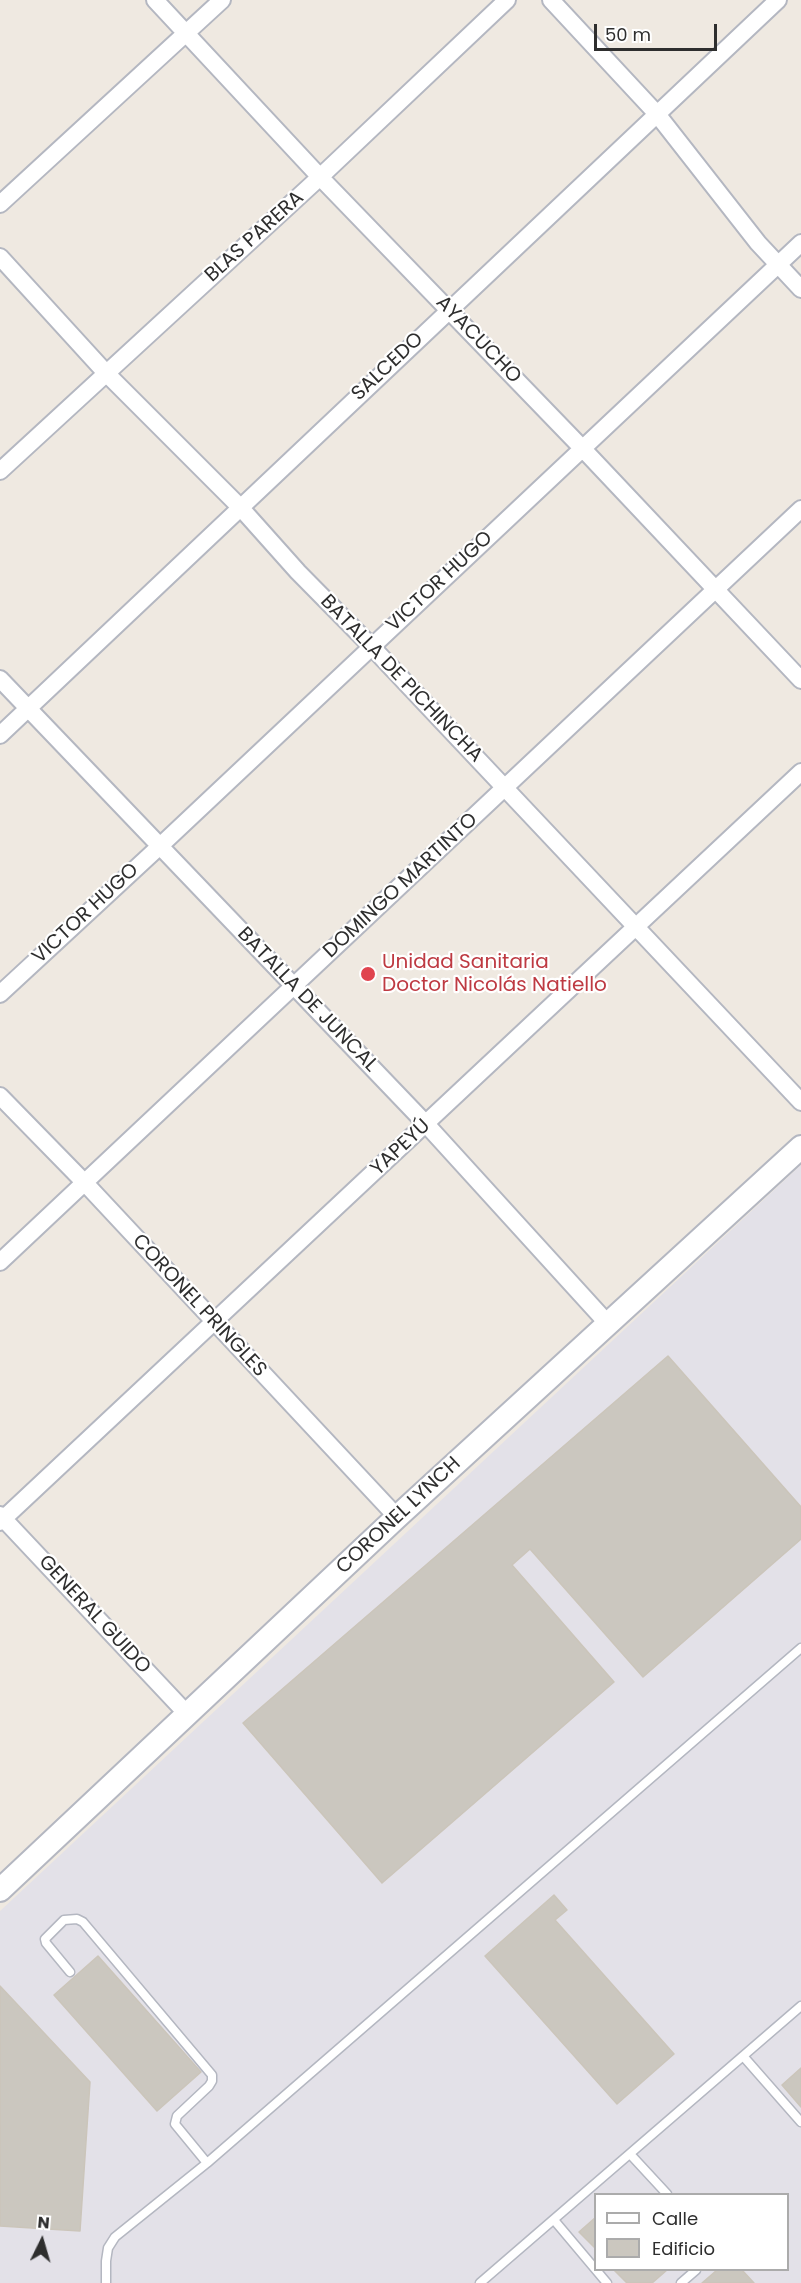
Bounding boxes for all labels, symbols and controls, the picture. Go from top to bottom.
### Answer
scale bar [597,12,720,50]
text: 50 m [605,22,651,47]
street label: BLAS PARERA [201,186,309,288]
street label: AYACUCHO [430,291,526,389]
street label: SALCEDO [347,328,429,406]
street label: VICTOR HUGO [382,527,498,637]
street label: BATALLA DE PICHINCHA [315,590,487,768]
street label: DOMINGO MARTINTO [319,808,483,964]
street label: VICTOR HUGO [28,859,144,969]
street label: BATALLA DE JUNCAL [232,923,382,1077]
place label: Unidad Sanitaria Doctor Nicolás Natiello [382,951,607,998]
marker: Unidad Sanitaria Doctor Nicolás Natiello [359,965,377,983]
street label: YAPEYÚ [366,1115,436,1181]
street label: CORONEL PRINGLES [127,1230,271,1382]
street label: CORONEL LYNCH [332,1452,466,1580]
street label: GENERAL GUIDO [33,1551,155,1679]
legend [594,2193,789,2271]
text: Calle [652,2206,698,2231]
north arrow [12,2211,72,2271]
text: N [37,2211,51,2235]
text: Edificio [652,2236,715,2261]

